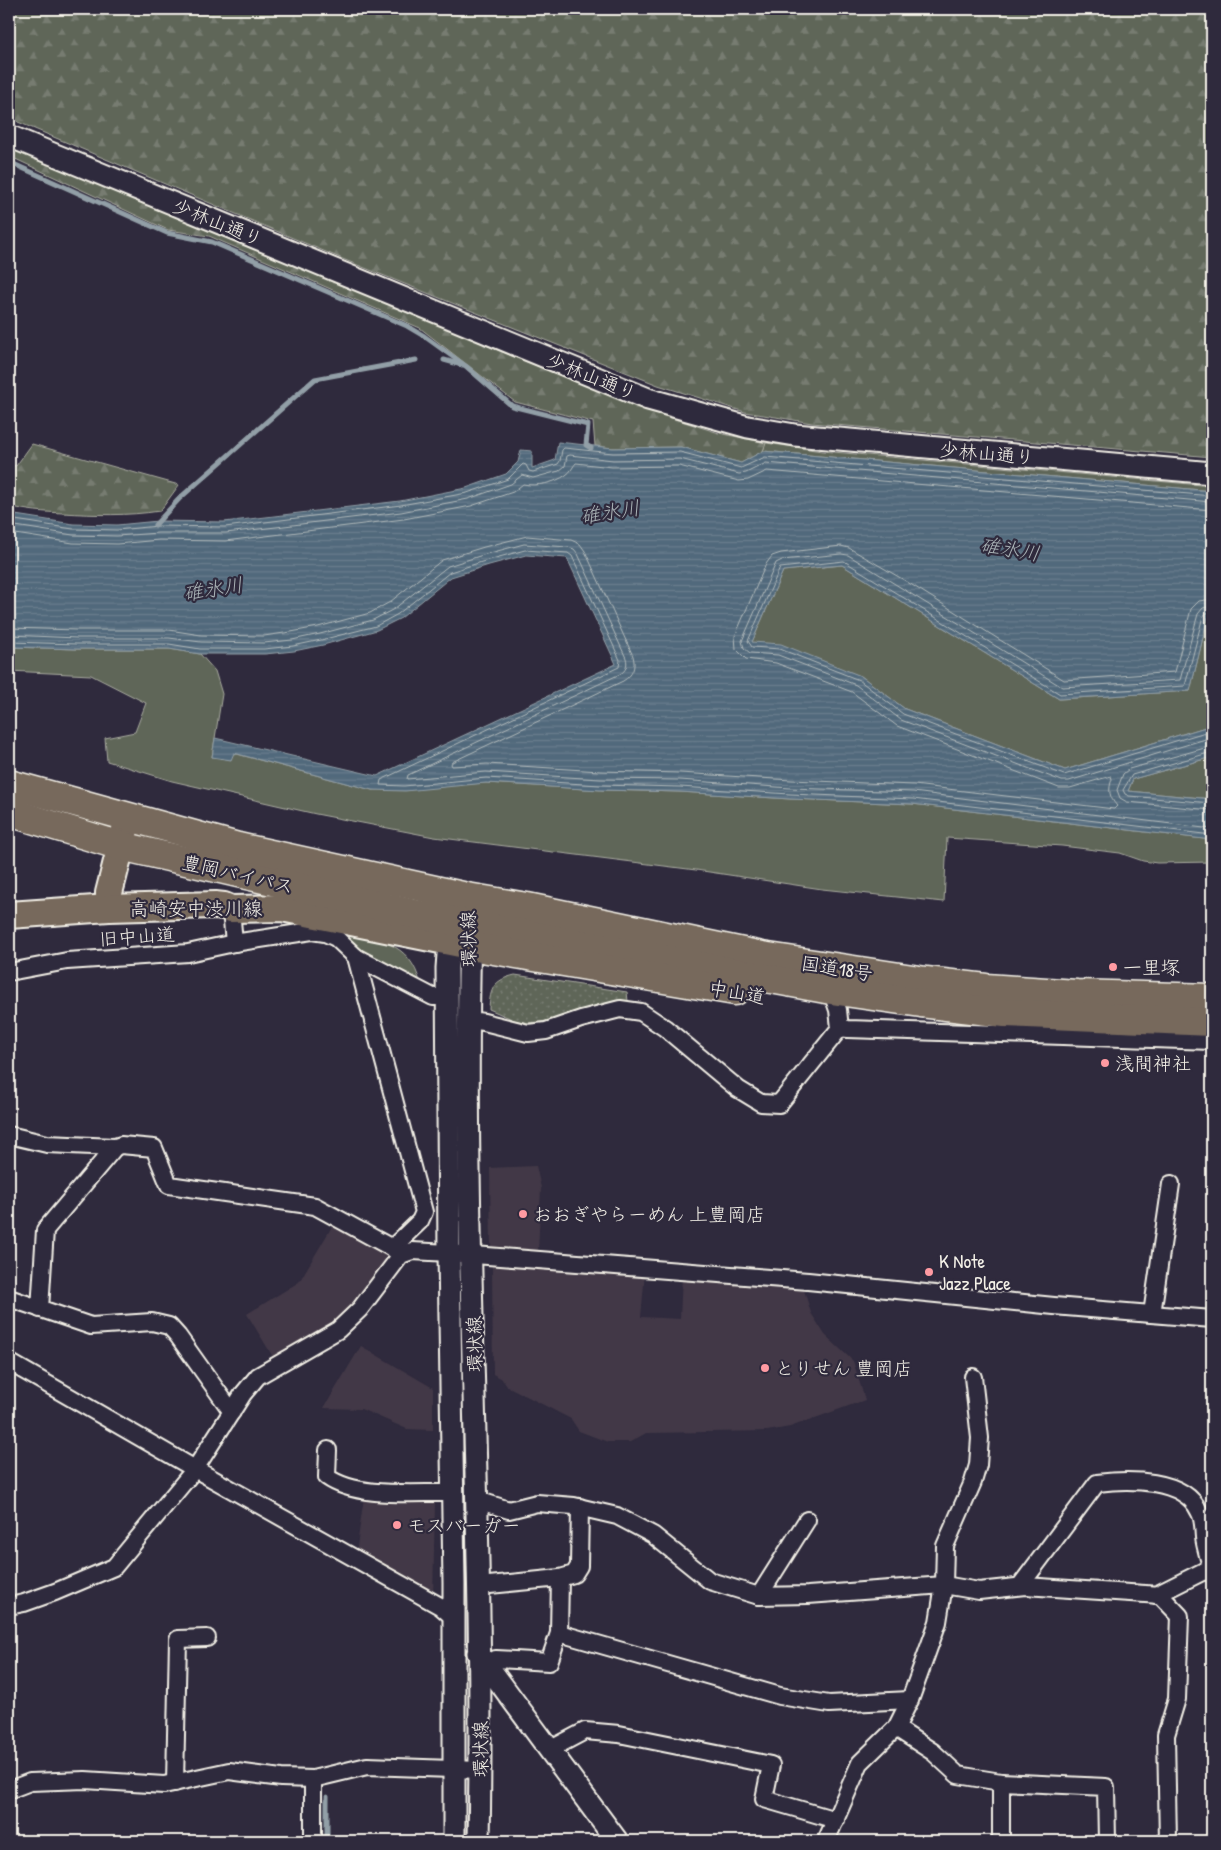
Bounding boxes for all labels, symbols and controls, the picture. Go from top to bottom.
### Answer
street label: 少林山通り [169,192,267,252]
street label: 少林山通り [543,346,641,406]
street label: 少林山通り [939,436,1035,470]
water label: 碓氷川 [578,493,642,530]
water label: 碓氷川 [978,530,1042,567]
water label: 碓氷川 [181,570,245,607]
street label: 豊岡バイパス [180,849,296,899]
street label: 高崎安中渋川線 [129,895,263,921]
street label: 環状線 [455,910,481,968]
street label: 旧中山道 [98,920,176,952]
street label: 国道18号 [799,950,875,986]
place label: 一里塚 [1123,954,1180,980]
marker: 一里塚 [1107,961,1119,973]
street label: 中山道 [707,974,767,1010]
place label: 浅間神社 [1115,1050,1191,1076]
marker: 浅間神社 [1099,1057,1111,1069]
place label: おおぎやらーめん 上豊岡店 [533,1201,765,1227]
marker: おおぎやらーめん 上豊岡店 [517,1208,529,1220]
place label: K Note Jazz Place [939,1248,1011,1296]
marker: K Note Jazz Place [923,1266,935,1278]
street label: 環状線 [461,1315,487,1373]
place label: とりせん 豊岡店 [775,1355,912,1381]
marker: とりせん 豊岡店 [759,1362,771,1374]
place label: モスバーガー [407,1512,521,1538]
marker: モスバーガー [391,1519,403,1531]
street label: 環状線 [467,1720,493,1778]

